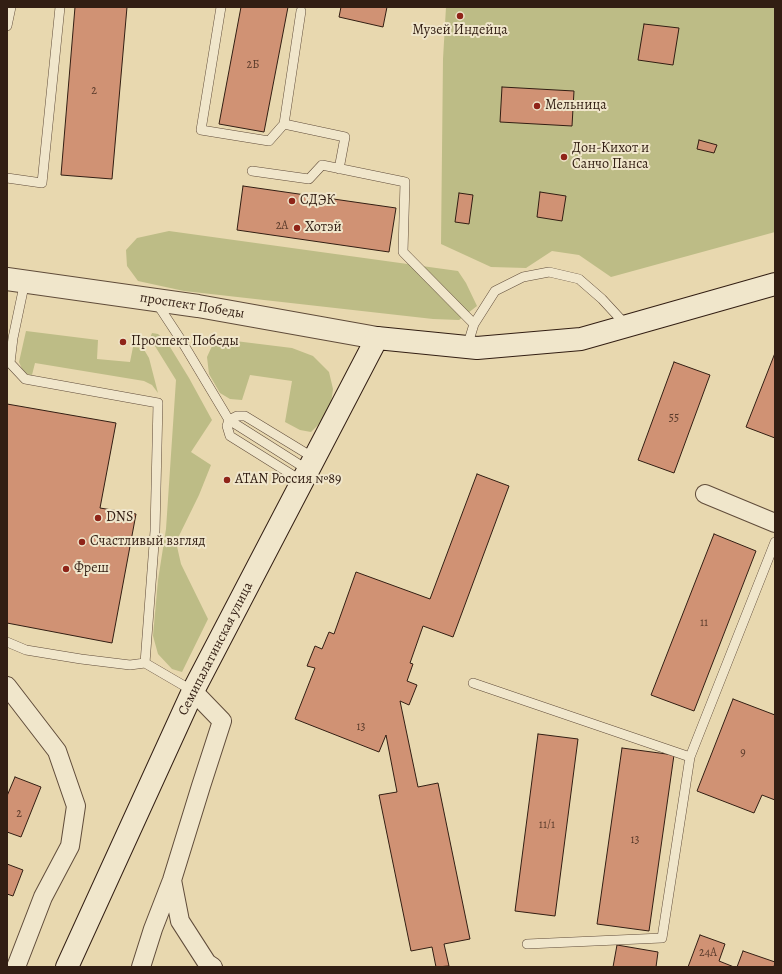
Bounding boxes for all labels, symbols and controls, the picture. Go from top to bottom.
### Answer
marker: Музей Индейца [455,11,465,21]
place label: Музей Индейца [412,23,508,39]
house number: 2Б [247,58,259,72]
house number: 2 [91,84,97,98]
place label: Мельница [545,98,607,114]
marker: Мельница [532,101,542,111]
place label: Дон-Кихот и Санчо Панса [572,141,649,174]
marker: Дон-Кихот и Санчо Панса [559,152,569,162]
place label: СДЭК [300,193,335,209]
marker: СДЭК [287,196,297,206]
house number: 2А [276,219,288,233]
place label: Хотэй [305,220,342,236]
marker: Хотэй [292,223,302,233]
street label: проспект Победы [138,289,246,323]
place label: Проспект Победы [131,334,239,350]
marker: Проспект Победы [118,337,128,347]
house number: 55 [669,411,679,425]
place label: ATAN Россия №89 [235,472,341,488]
marker: ATAN Россия №89 [222,475,232,485]
place label: DNS [106,510,133,526]
marker: DNS [93,513,103,523]
place label: Счастливый взгляд [90,534,205,550]
marker: Счастливый взгляд [77,537,87,547]
place label: Фреш [74,561,109,577]
marker: Фреш [61,564,71,574]
street label: Семипалатинская улица [175,579,257,719]
house number: 11 [700,616,708,630]
house number: 13 [356,720,366,734]
house number: 9 [740,746,746,760]
house number: 2 [16,807,22,821]
house number: 11/1 [539,818,555,832]
house number: 13 [630,833,640,847]
house number: 24А [699,946,717,960]

